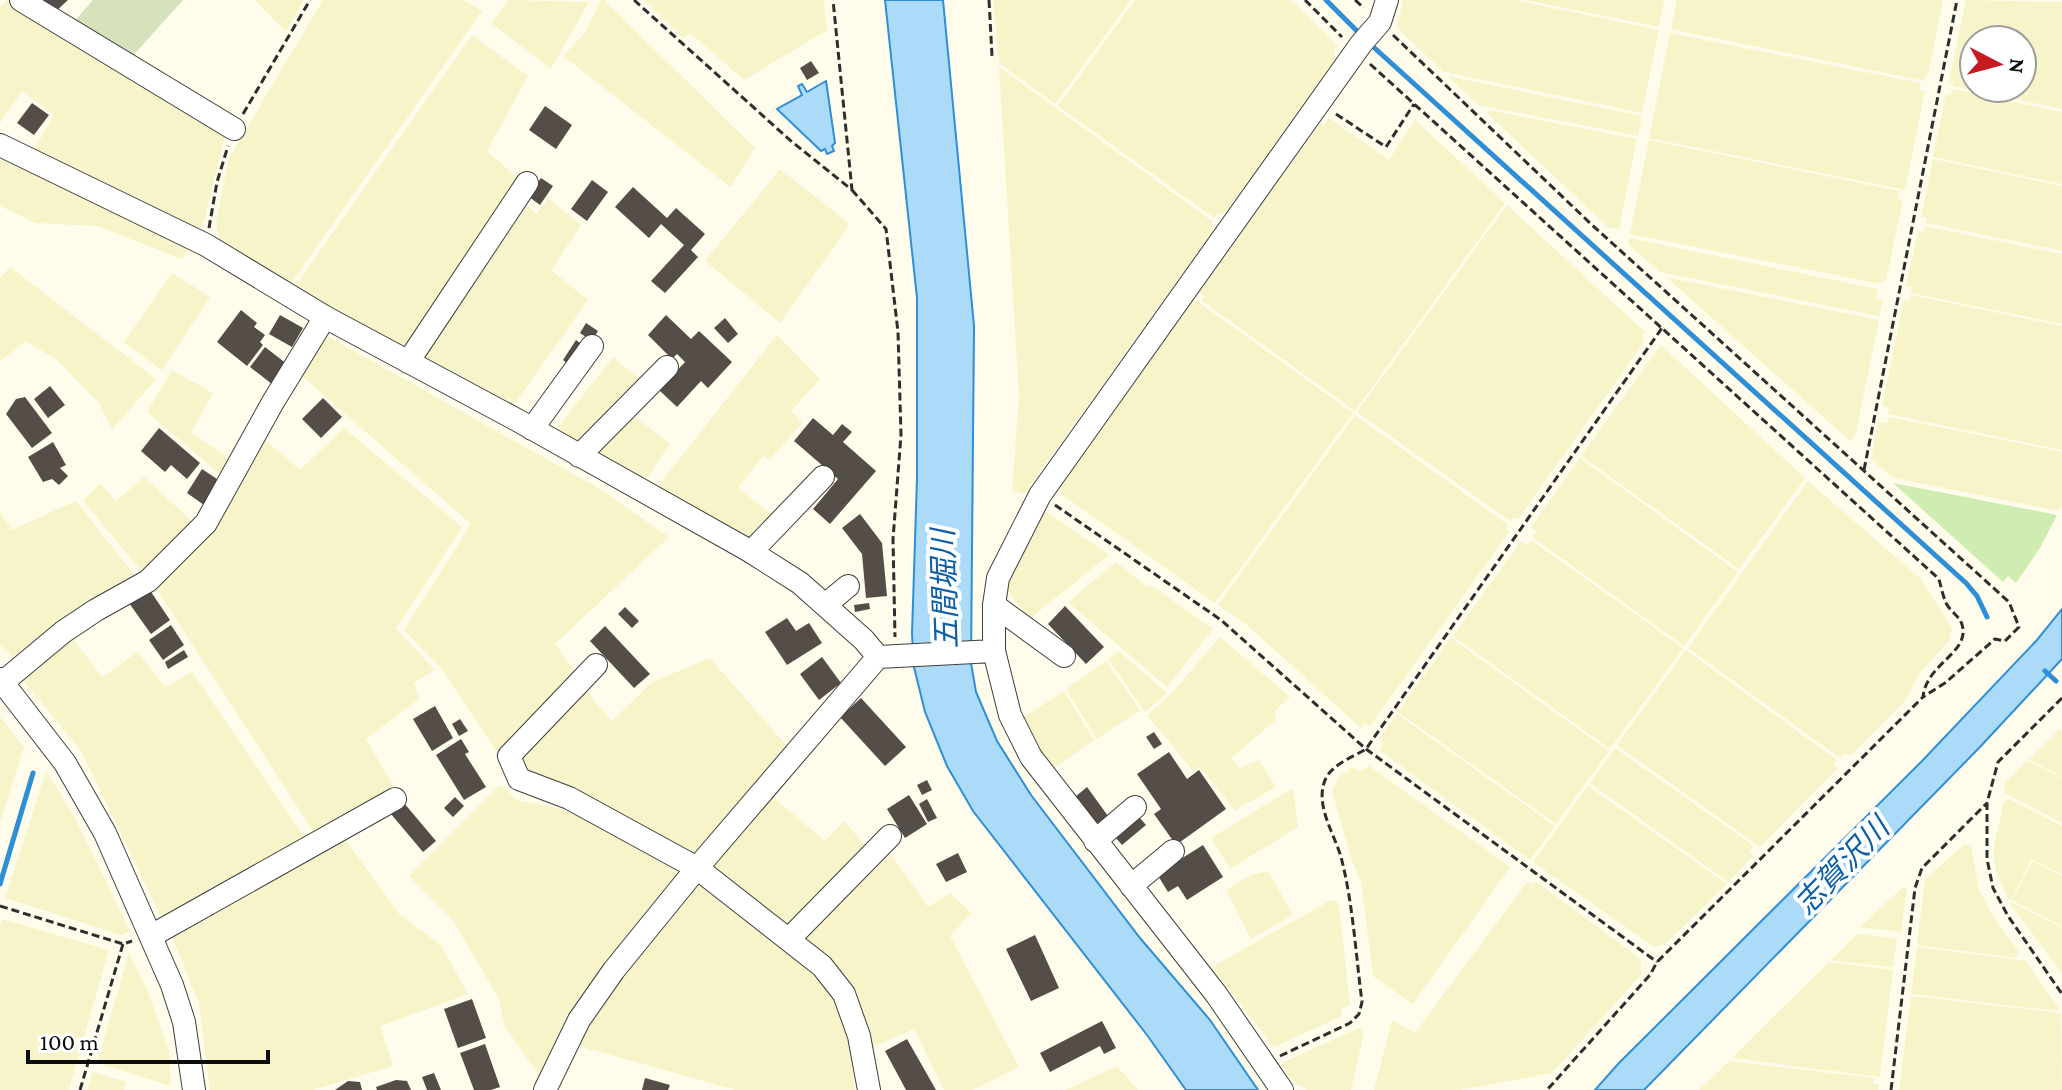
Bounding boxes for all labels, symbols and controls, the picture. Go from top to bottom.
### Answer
north arrow [1958,24,2038,104]
text: N [2004,57,2031,75]
water label: 五間堀川 [926,525,963,650]
water label: 志賀沢川 [1788,809,1897,920]
scale bar [28,1014,268,1064]
text: 100 m [40,1028,99,1055]

